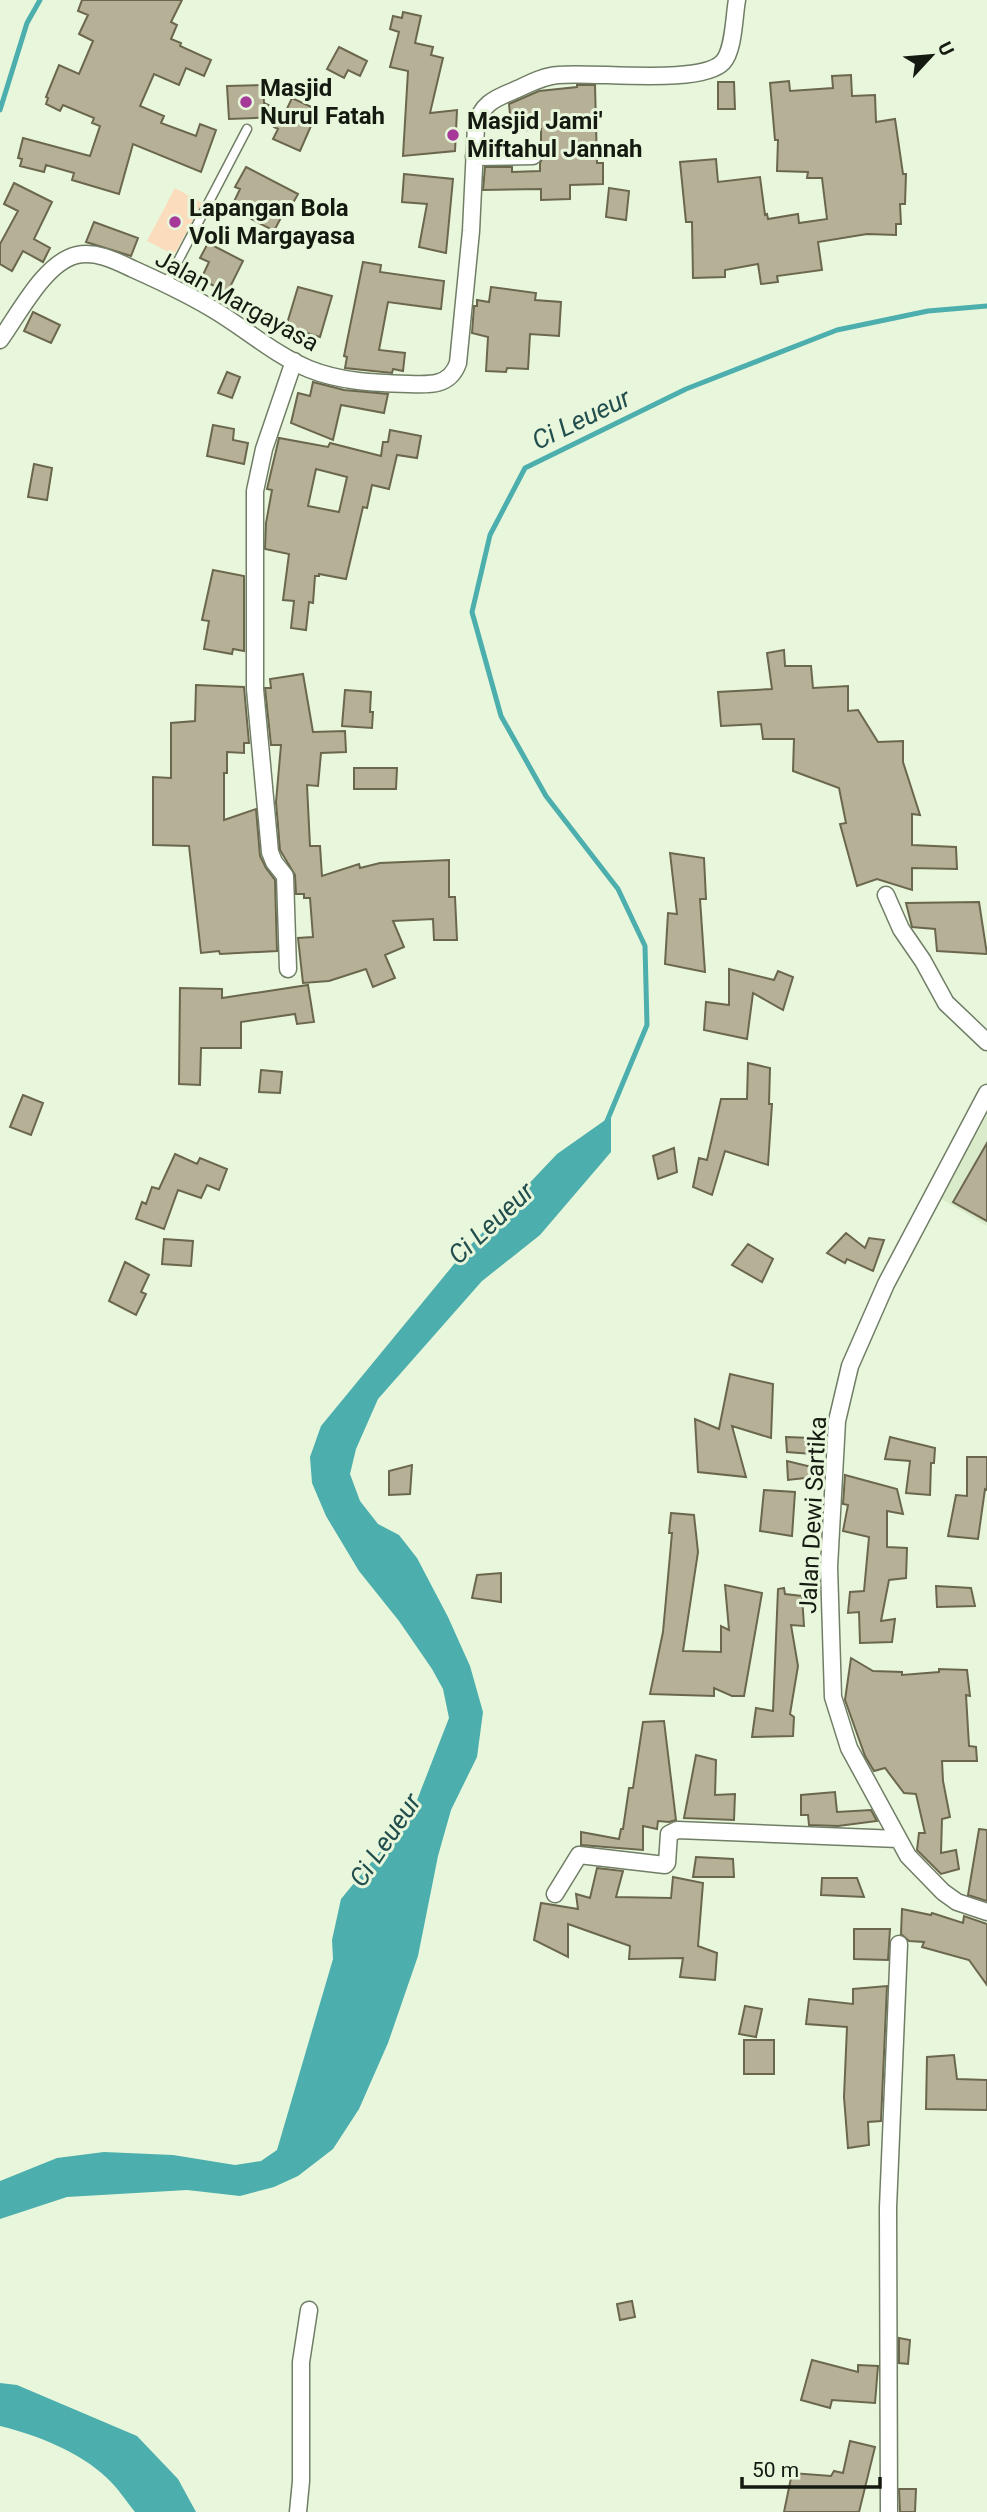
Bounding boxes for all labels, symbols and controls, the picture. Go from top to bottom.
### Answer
north arrow [896,21,966,91]
text: U [933,38,959,59]
place label: Masjid Nurul Fatah [260,74,385,130]
marker: Masjid Nurul Fatah [238,94,254,110]
place label: Masjid Jami' Miftahul Jannah [467,107,643,163]
marker: Masjid Jami' Miftahul Jannah [445,127,461,143]
place label: Lapangan Bola Voli Margayasa [189,194,355,250]
marker: Lapangan Bola Voli Margayasa [167,214,183,230]
street label: Jalan Margayasa [150,245,324,357]
water label: Ci Leueur [527,382,636,456]
water label: Ci Leueur [442,1175,541,1270]
street label: Jalan Dewi Sartika [794,1416,832,1614]
water label: Ci Leueur [343,1787,428,1892]
scale bar [742,2446,880,2490]
text: 50 m [752,2458,799,2482]

